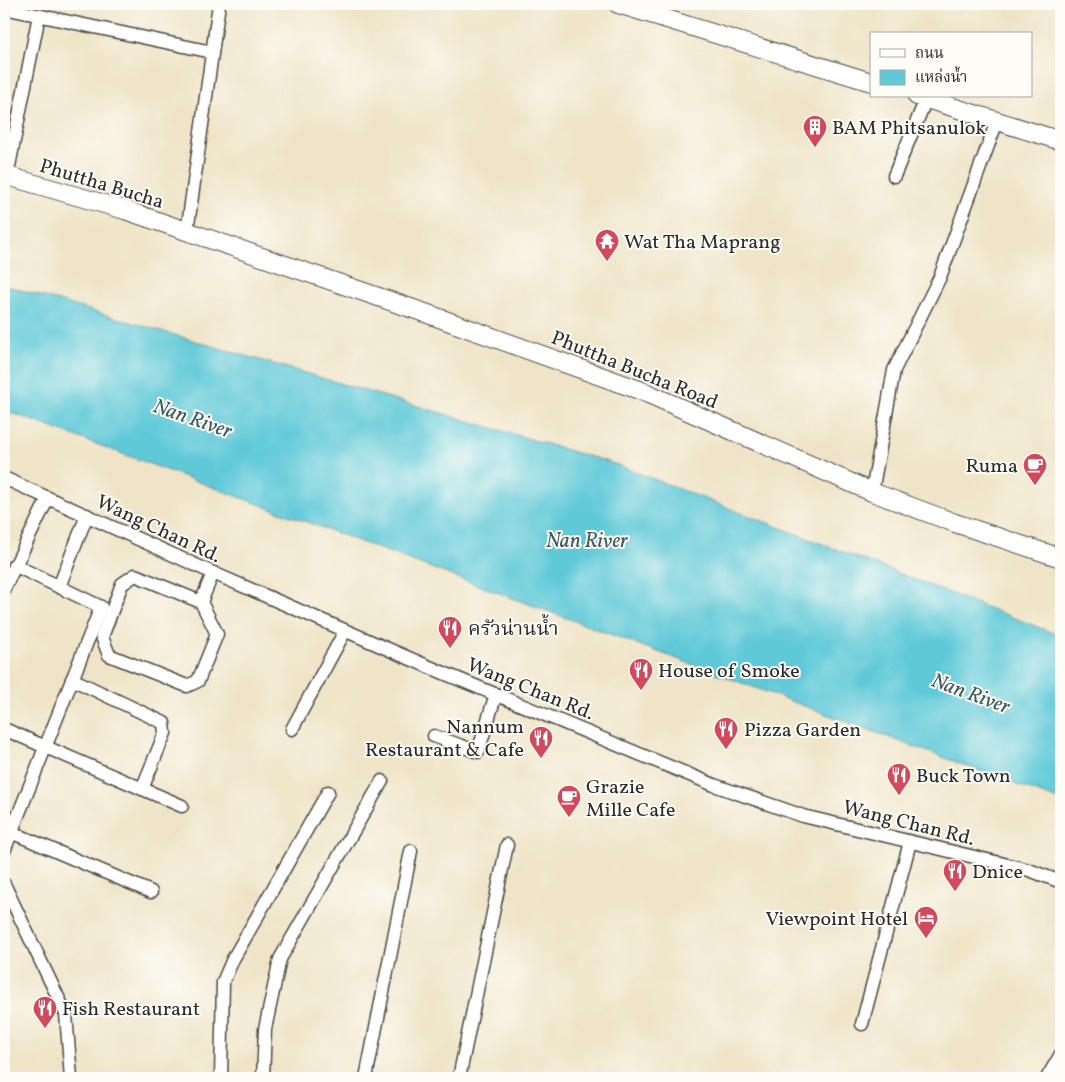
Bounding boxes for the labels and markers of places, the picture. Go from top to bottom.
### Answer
building icon: BAM Phitsanulok [802,114,828,148]
place label: BAM Phitsanulok [832,115,986,143]
temple icon: Wat Tha Maprang [594,228,620,262]
place label: Wat Tha Maprang [624,229,780,257]
cafe icon: Ruma [1022,452,1048,486]
place label: Ruma [965,453,1018,481]
place label: ครัวน่านน้ำ [468,613,559,644]
restaurant icon: ครัวน่านน้ำ [437,615,463,649]
restaurant icon: House of Smoke [628,657,654,691]
place label: House of Smoke [658,658,800,686]
place label: Nannum Restaurant & Cafe [365,714,524,765]
restaurant icon: Pizza Garden [713,716,739,750]
place label: Pizza Garden [744,717,861,745]
restaurant icon: Nannum Restaurant & Cafe [528,725,554,759]
restaurant icon: Buck Town [886,762,912,796]
place label: Buck Town [916,763,1011,791]
place label: Grazie Mille Cafe [586,774,675,825]
cafe icon: Grazie Mille Cafe [556,784,582,818]
restaurant icon: Dnice [942,858,968,892]
place label: Dnice [972,859,1023,887]
hotel icon: Viewpoint Hotel [913,905,939,939]
place label: Viewpoint Hotel [765,906,908,934]
restaurant icon: Fish Restaurant [32,995,58,1029]
place label: Fish Restaurant [62,996,200,1024]

